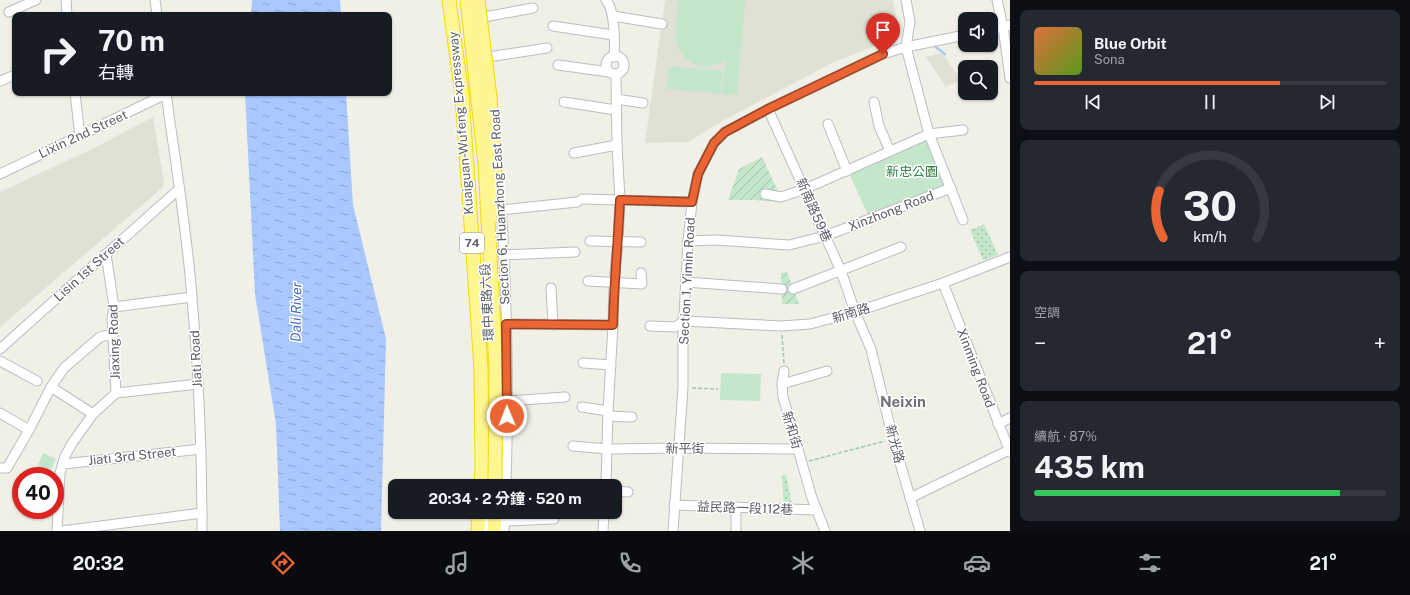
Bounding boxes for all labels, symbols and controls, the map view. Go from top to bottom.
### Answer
map controls [958,12,998,100]
button: sound [958,12,998,52]
pin [866,13,900,54]
icon: arrive [872,19,894,41]
text: 70 m [98,24,165,57]
icon: right [32,28,84,80]
street label: Kuaiguan-Wufeng Expressway [446,31,476,215]
text: Blue Orbit [1094,35,1167,52]
text: Sona [1094,52,1125,67]
button: search [958,60,998,100]
text: 右轉 [98,62,134,83]
icon: previous [1082,91,1104,113]
icon: pause [1199,91,1221,113]
icon: next [1316,91,1338,113]
street label: Lixin 2nd Street [36,107,130,161]
street label: Section 6, Huanzhong East Road [487,109,513,305]
park label: 新忠公園 [886,164,938,179]
street label: 新南路59巷 [793,176,835,244]
text: 30 [1183,181,1237,230]
street label: Xinzhong Road [846,188,936,234]
street label: Section 1, Yimin Road [676,217,698,345]
text: km/h [1193,228,1227,245]
road number: 74 [460,233,484,253]
street label: Lisin 1st Street [51,234,127,304]
street label: 環中東路六段 [477,263,497,341]
water label: Dali River [287,281,305,342]
street label: 新南路 [830,300,872,326]
street label: Jiaxing Road [105,304,123,380]
text: 空調 [1034,305,1060,320]
text: 21° [1187,325,1233,361]
street label: Xinming Road [954,326,998,410]
street label: Jiati Road [187,330,205,388]
text: − [1034,330,1046,356]
text: + [1374,330,1386,356]
district label: Neixin [880,393,926,410]
position arrow [486,395,528,437]
street label: 新和街 [779,409,805,451]
street label: 新光路 [883,423,907,465]
text: 續航 · 87% [1034,429,1097,444]
street label: 新平街 [665,441,705,456]
street label: Jiati 3rd Street [87,444,177,468]
text: 435 km [1034,449,1145,485]
speed limit sign: 40 [12,467,64,519]
text: 20:34 · 2 分鐘 · 520 m [428,490,582,507]
street label: 益民路一段112巷 [697,499,793,517]
icon: directions [269,549,297,577]
icon: music [443,549,471,577]
icon: phone [616,549,644,577]
icon: climate [789,549,817,577]
icon: car [963,549,991,577]
icon: filters [1136,549,1164,577]
text: 20:32 [73,553,124,574]
text: 21° [1310,553,1337,574]

